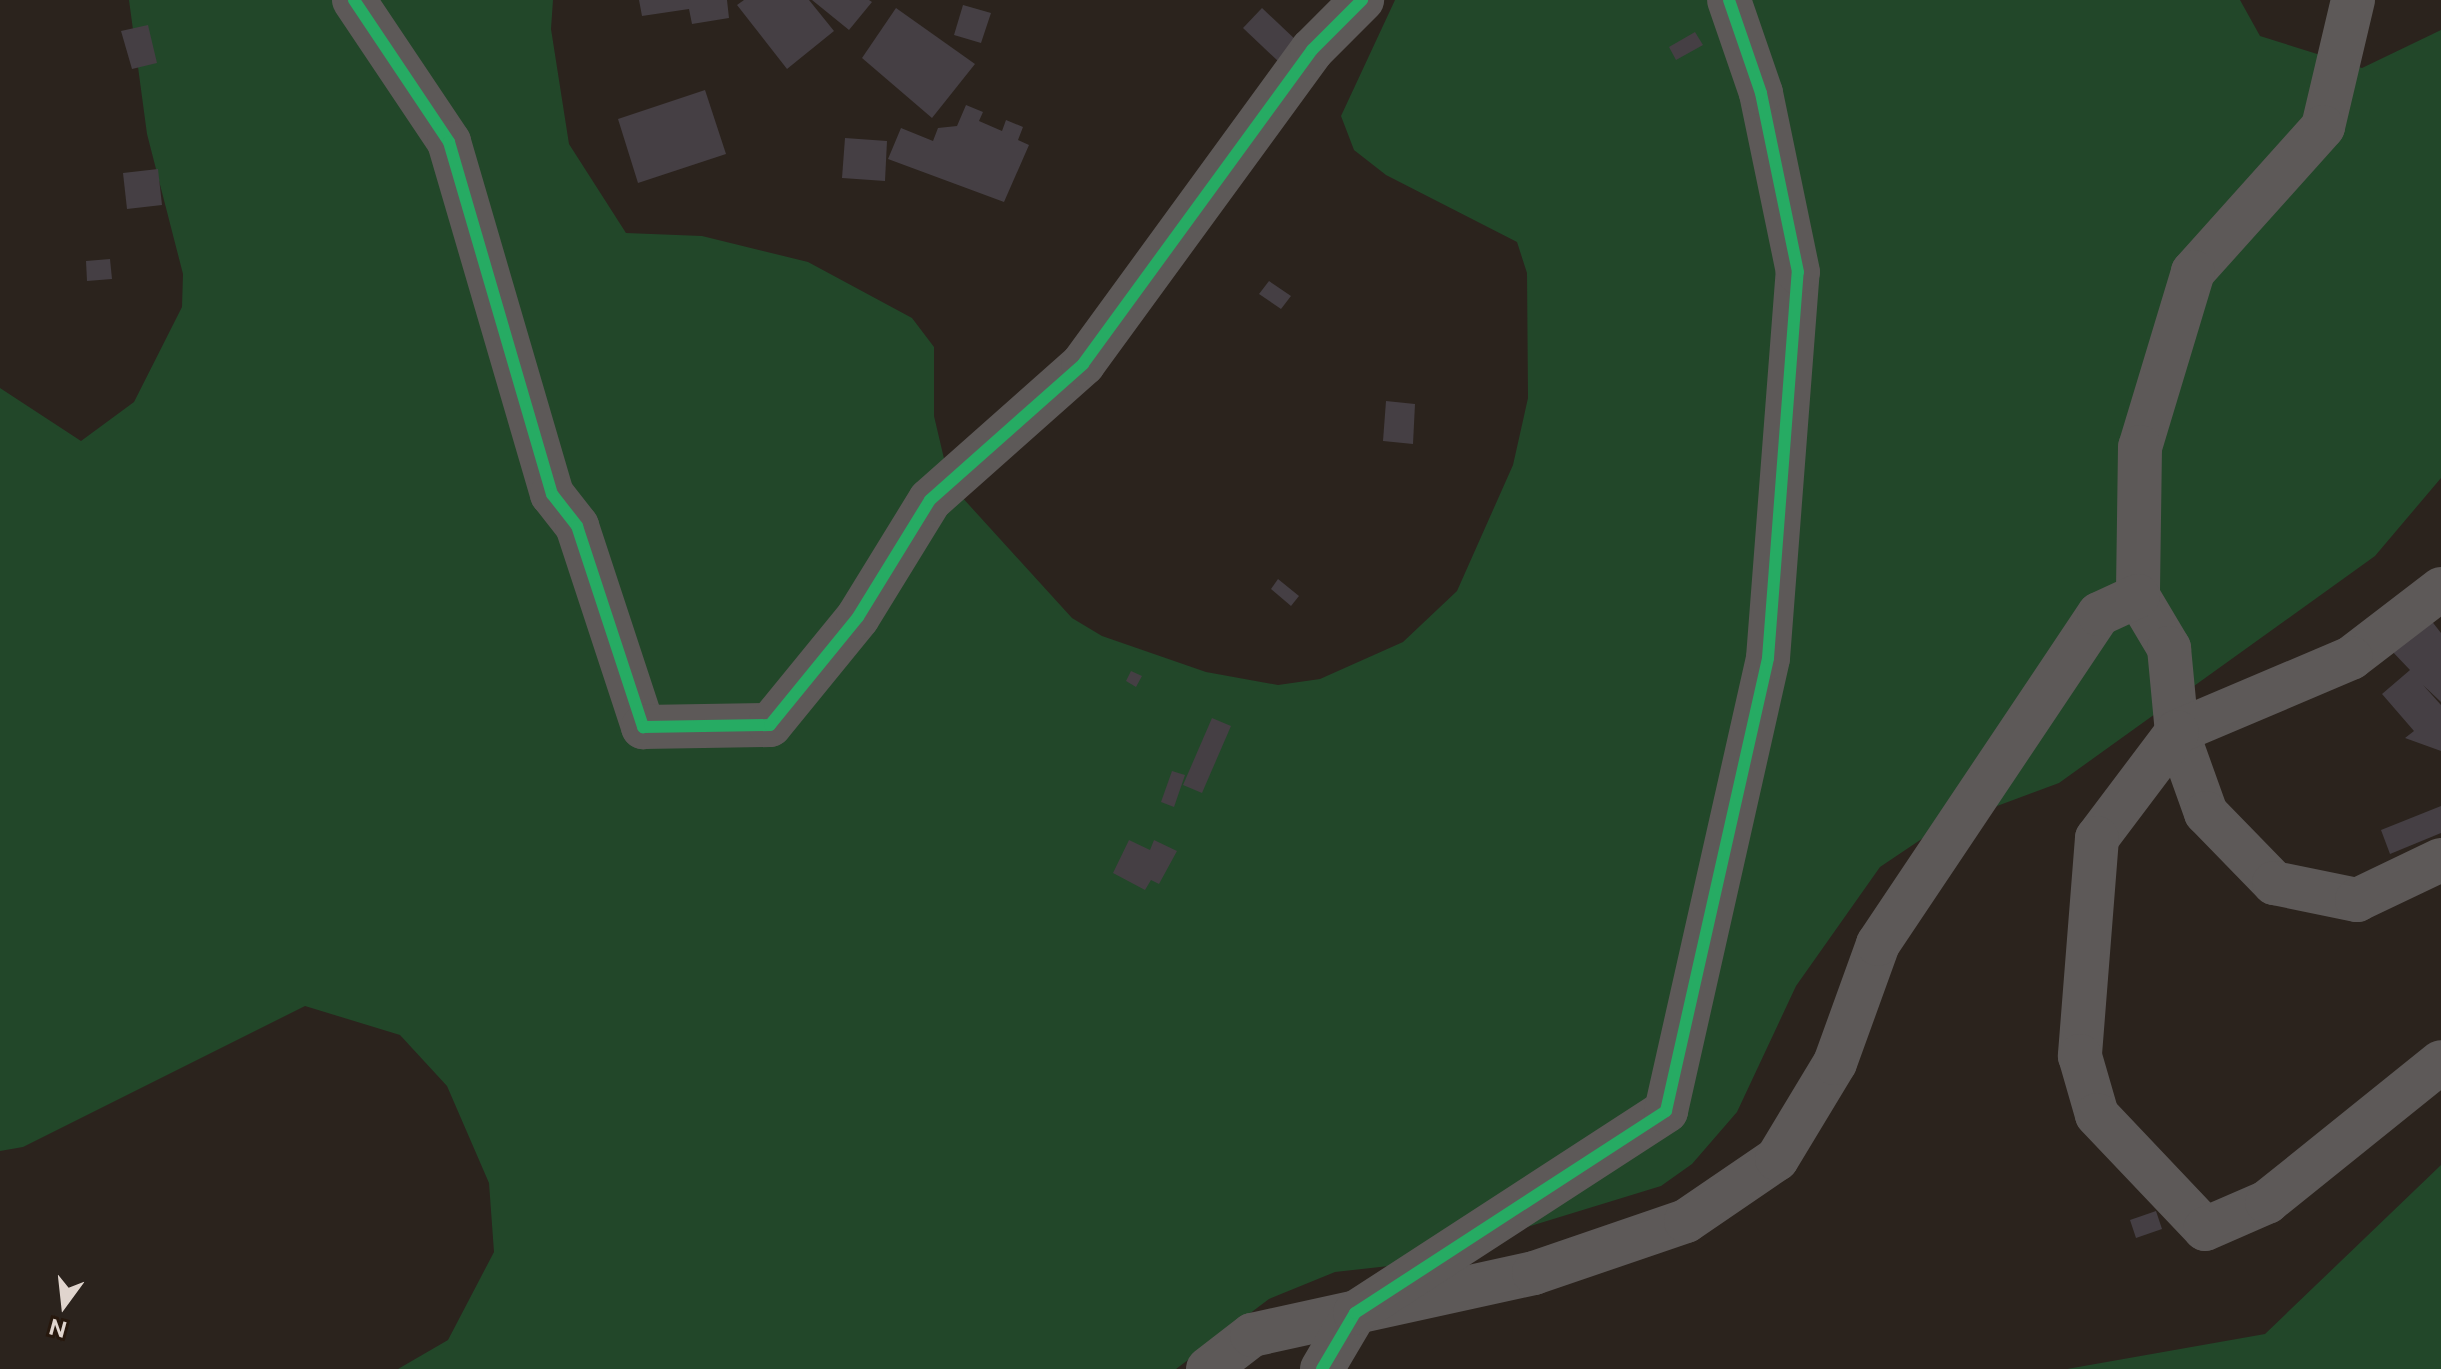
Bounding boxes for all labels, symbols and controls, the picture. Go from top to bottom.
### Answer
north arrow [24,1265,104,1345]
text: N [46,1313,69,1343]

